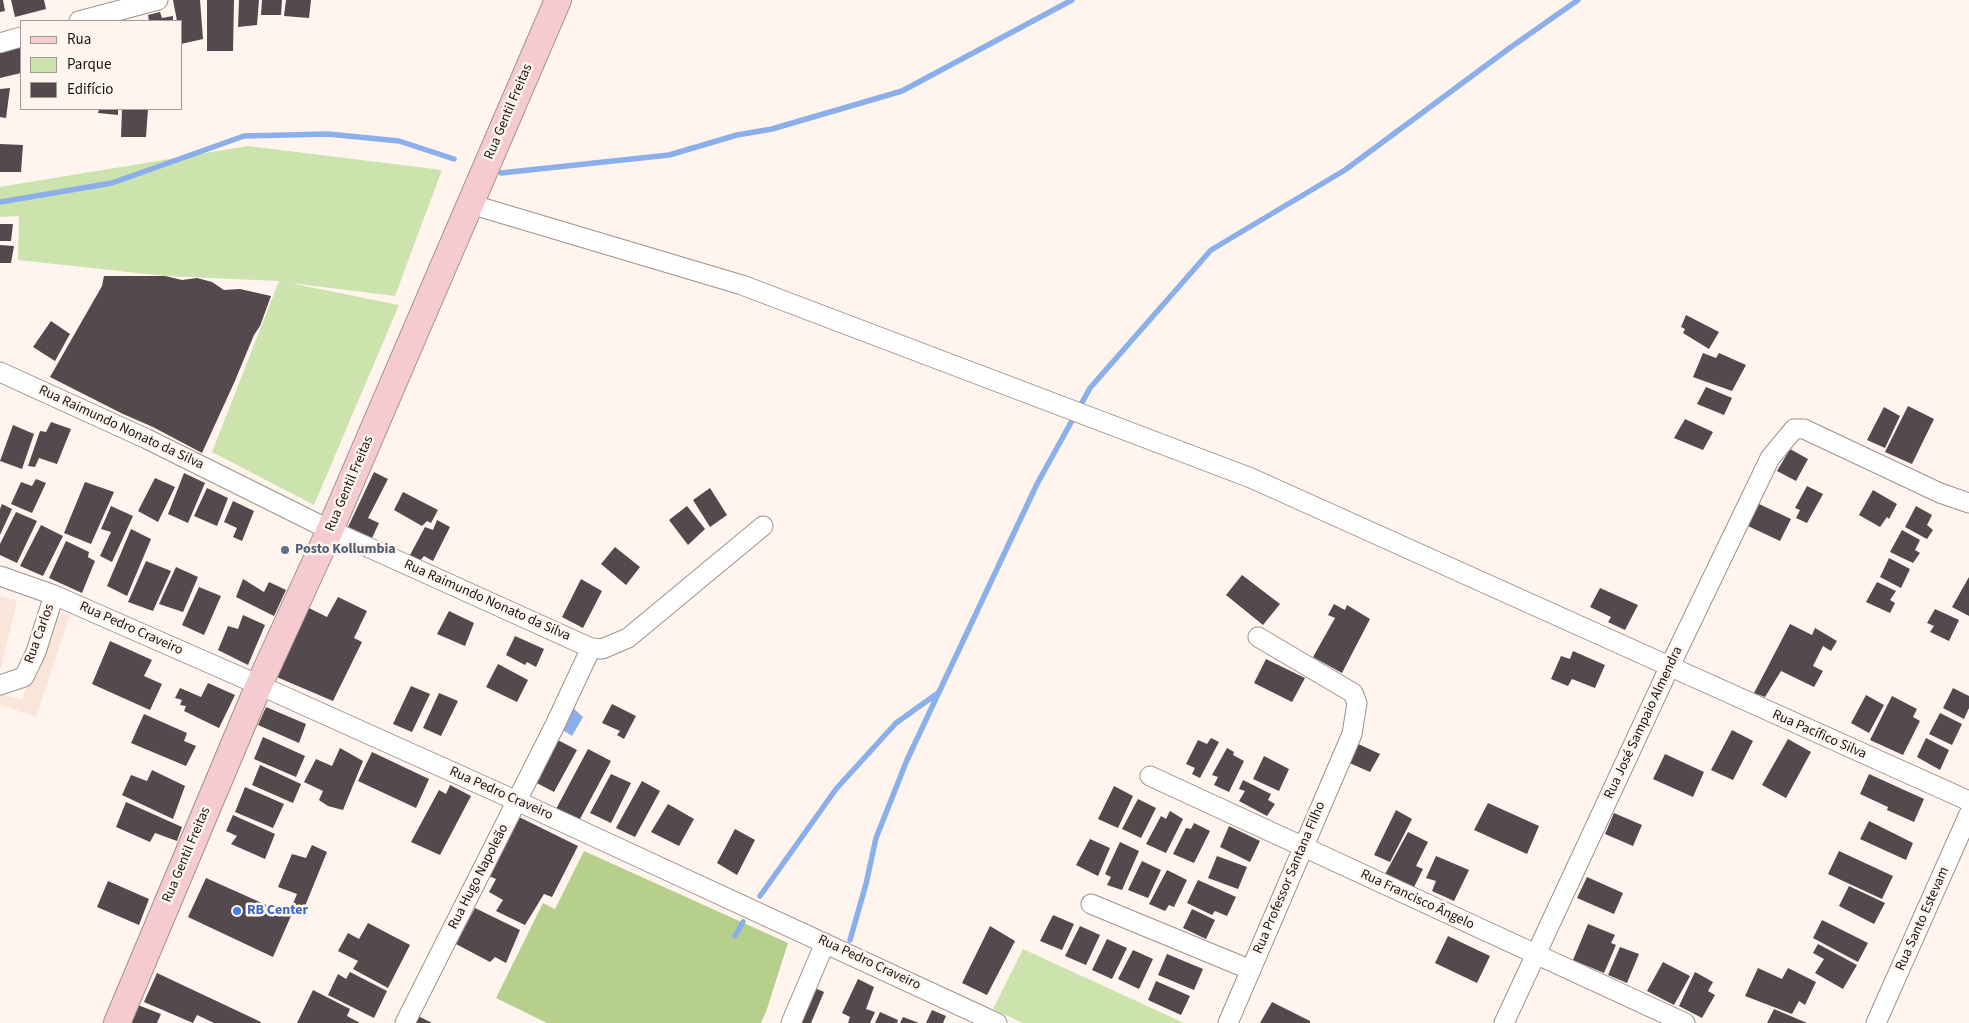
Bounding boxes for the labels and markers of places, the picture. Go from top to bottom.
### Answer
place label: Posto Kollumbia [295,542,396,558]
marker: Posto Kollumbia [279,544,291,556]
place label: RB Center [247,903,308,919]
marker: RB Center [231,905,243,917]

